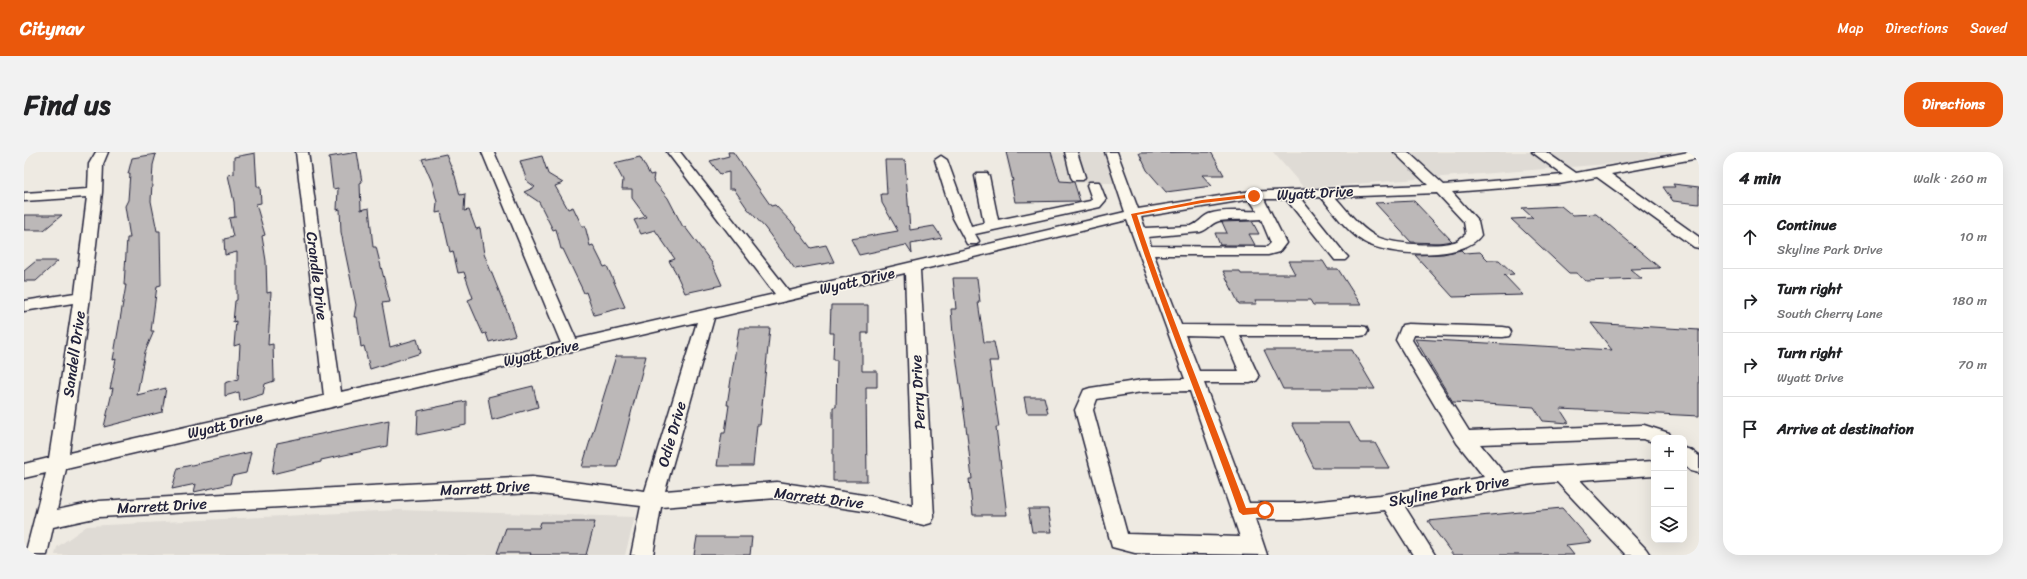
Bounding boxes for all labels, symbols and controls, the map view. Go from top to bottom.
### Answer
text: Citynav [20,12,84,45]
text: Map [1837,16,1863,41]
text: Directions [1885,16,1948,41]
text: Saved [1970,16,2007,41]
text: Find us [24,80,111,129]
button: Directions [1904,82,2003,127]
text: 4 min [1739,163,1781,193]
text: Walk · 260 m [1913,167,1987,190]
street label: Wyatt Drive [1276,178,1354,208]
route end [1245,187,1263,205]
text: Continue [1777,212,1837,238]
text: 10 m [1960,225,1987,248]
icon: ahead [1739,226,1761,248]
street label: Crandle Drive [299,230,335,322]
text: Skyline Park Drive [1777,238,1883,261]
street label: Wyatt Drive [817,260,897,302]
text: Turn right [1777,276,1842,302]
text: 180 m [1952,289,1987,312]
icon: right [1739,290,1761,312]
text: South Cherry Lane [1777,302,1883,325]
street label: Sandell Drive [55,309,93,399]
street label: Wyatt Drive [501,332,581,374]
text: Turn right [1777,340,1842,366]
text: 70 m [1958,353,1987,376]
street label: Perry Drive [903,354,933,430]
icon: right [1739,354,1761,376]
text: Wyatt Drive [1777,366,1843,389]
street label: Odie Drive [650,398,694,470]
street label: Wyatt Drive [185,404,265,446]
text: Arrive at destination [1777,416,1914,442]
icon: arrive [1739,418,1761,440]
map controls [1651,435,1687,543]
button: + [1651,435,1687,471]
street label: Skyline Park Drive [1387,468,1512,514]
button: − [1651,471,1687,507]
street label: Marrett Drive [439,473,531,503]
street label: Marrett Drive [773,480,866,516]
street label: Marrett Drive [116,491,208,521]
route start [1256,501,1274,519]
button: layers [1651,507,1687,543]

